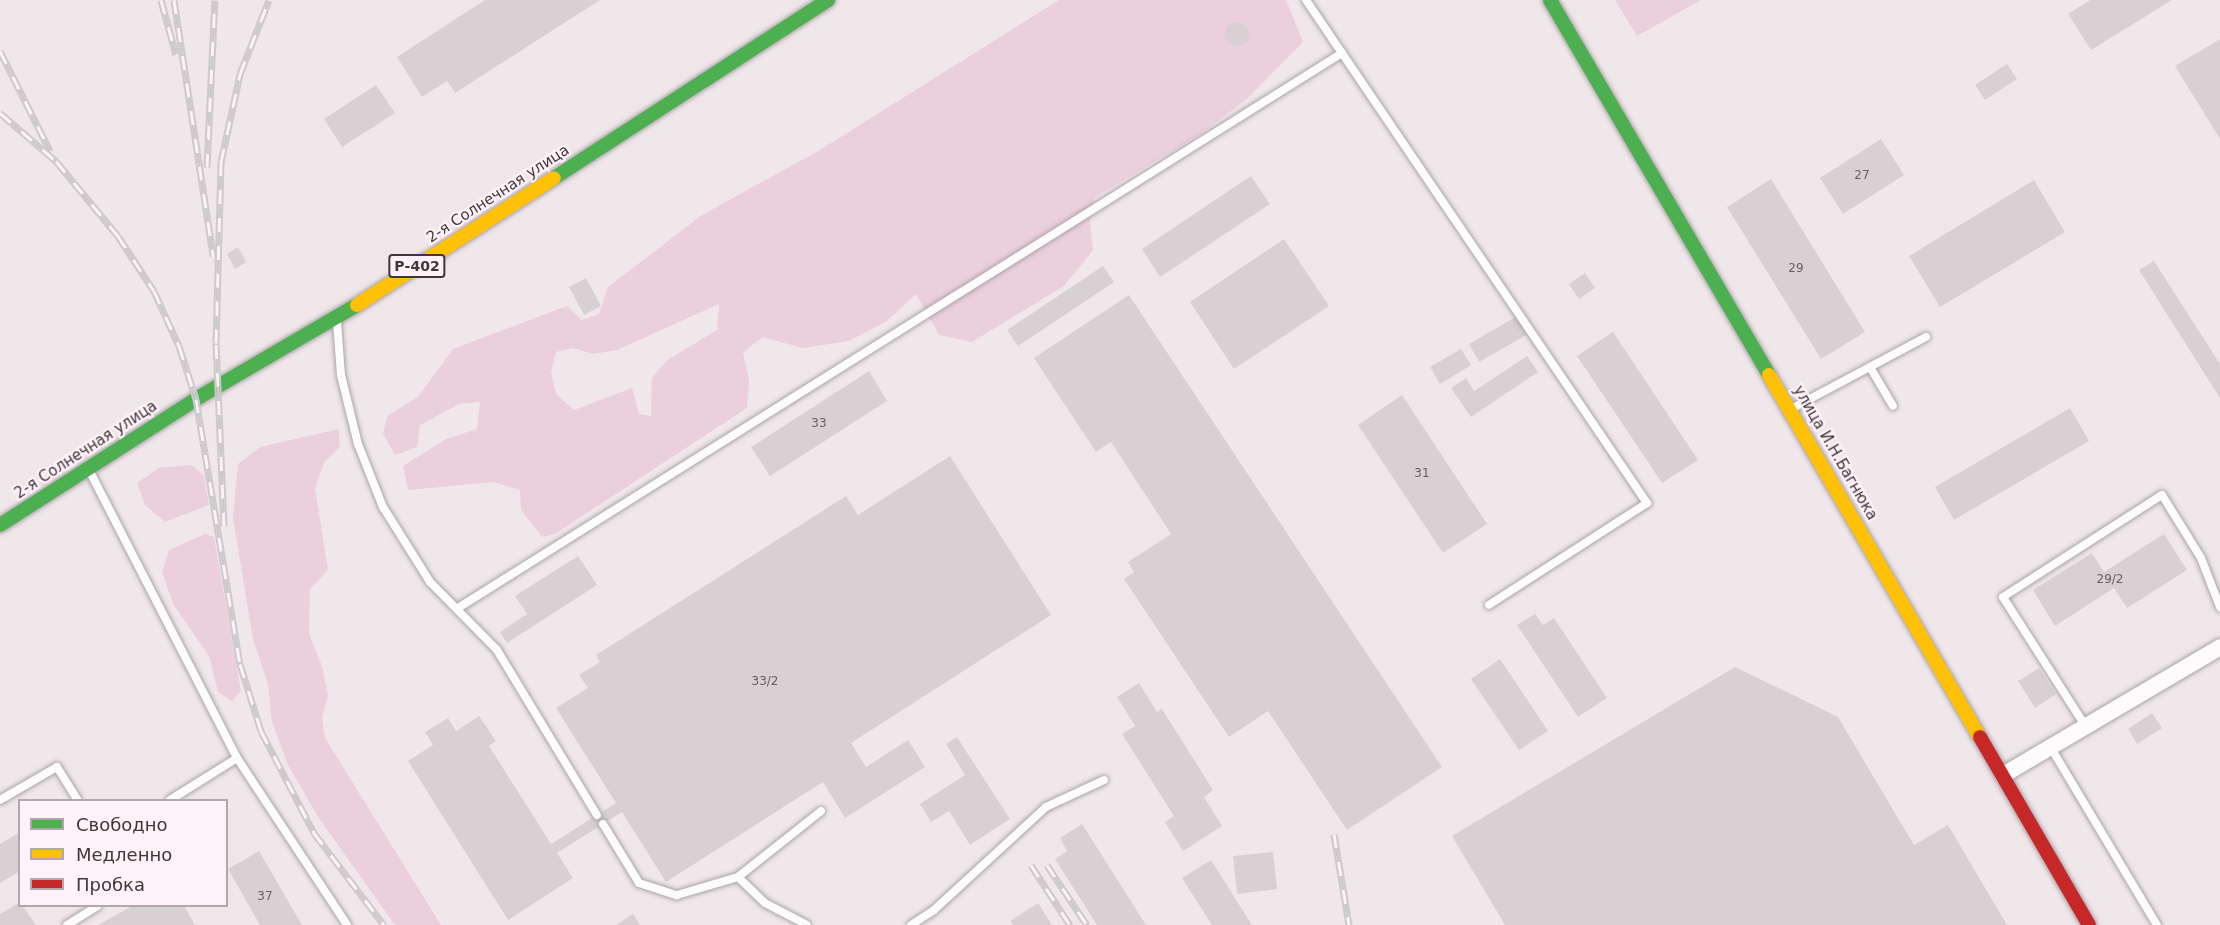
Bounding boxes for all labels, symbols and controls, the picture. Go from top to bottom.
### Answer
street label: 2-я Солнечная улица [423,141,573,247]
house number: 27 [1854,169,1870,183]
road number: Р-402 [387,255,447,277]
house number: 29 [1788,262,1804,276]
street label: улица И.Н.Багнюка [1789,382,1881,524]
street label: 2-я Солнечная улица [11,397,161,503]
house number: 33 [811,417,827,431]
house number: 31 [1414,467,1430,481]
house number: 29/2 [2097,573,2123,587]
house number: 33/2 [752,675,778,689]
legend [18,799,228,907]
text: Свободно [76,814,168,835]
text: Медленно [76,844,172,865]
text: Пробка [76,874,145,895]
house number: 37 [257,890,273,904]

